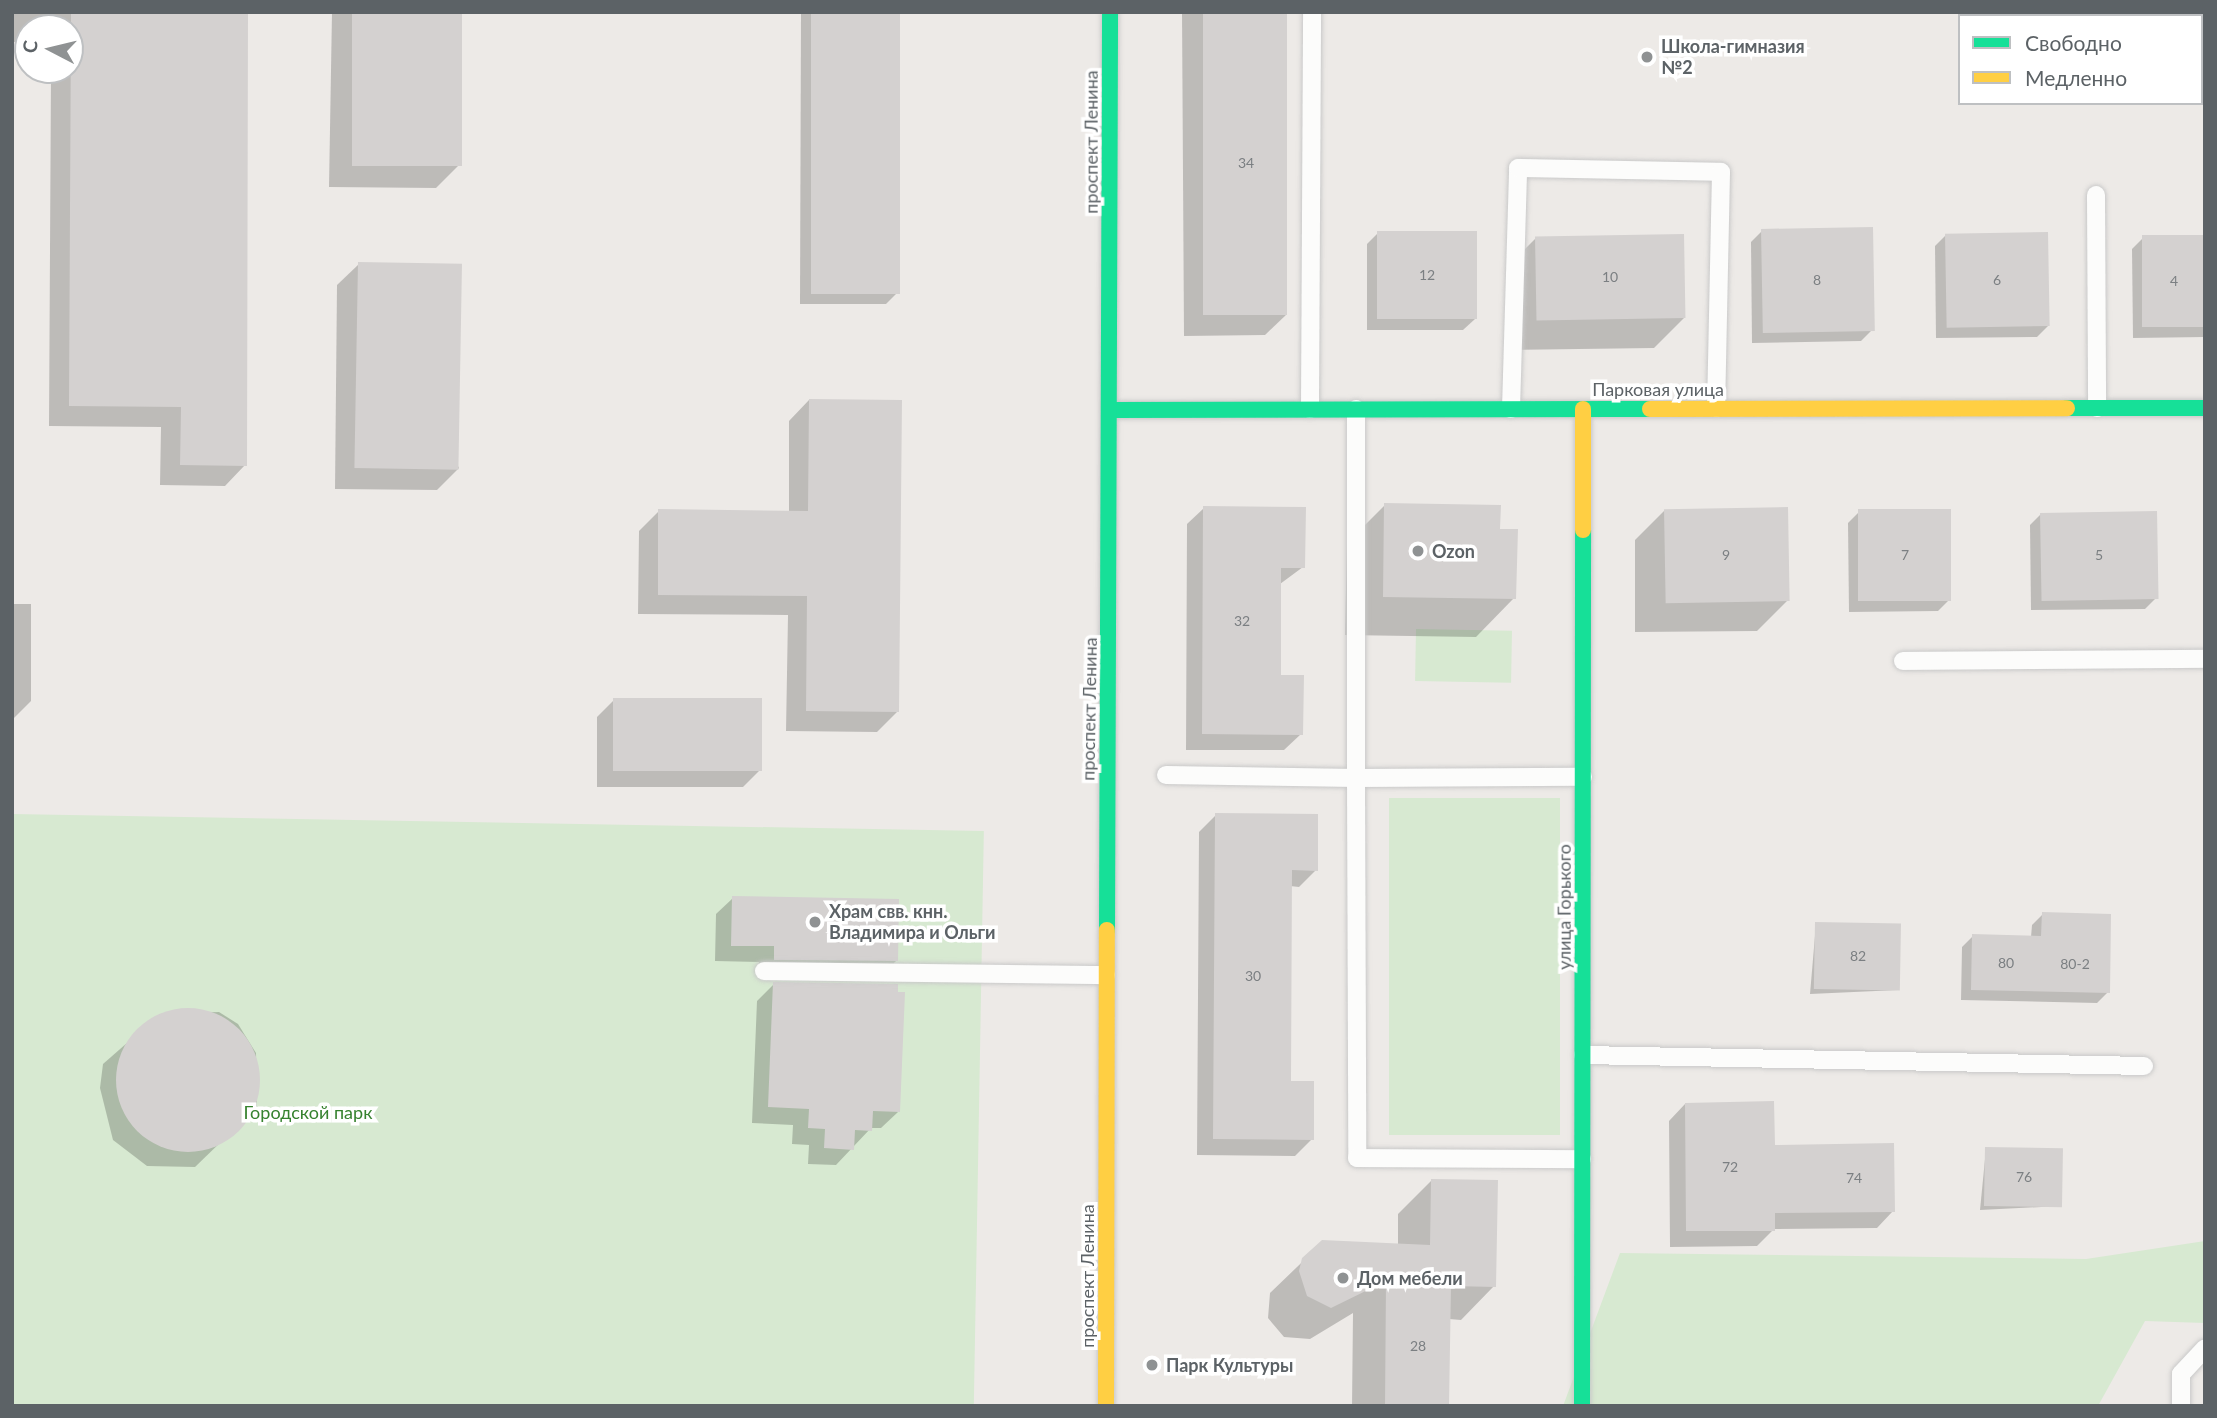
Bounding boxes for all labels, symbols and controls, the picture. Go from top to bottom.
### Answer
north arrow [14,14,84,84]
legend [1958,14,2203,105]
text: Свободно [2025,30,2122,55]
place label: Школа-гимназия №2 [1661,36,1805,78]
text: С [17,39,42,54]
marker: Школа-гимназия №2 [1639,49,1655,65]
text: Медленно [2025,65,2127,90]
street label: проспект Ленина [1080,70,1102,214]
house number: 34 [1238,155,1254,171]
house number: 12 [1419,267,1435,283]
house number: 10 [1602,269,1618,285]
house number: 8 [1813,272,1821,288]
house number: 6 [1993,272,2001,288]
house number: 4 [2170,273,2178,289]
street label: Парковая улица [1592,378,1724,400]
place label: Ozon [1432,540,1475,562]
marker: Ozon [1410,543,1426,559]
house number: 9 [1722,547,1730,563]
house number: 7 [1901,547,1909,563]
house number: 5 [2095,547,2103,563]
house number: 32 [1234,613,1250,629]
street label: проспект Ленина [1077,637,1101,781]
street label: улица Горького [1553,844,1575,970]
place label: Храм свв. кнн. Владимира и Ольги [829,901,995,944]
marker: Храм свв. кнн. Владимира и Ольги [807,914,823,930]
house number: 82 [1850,948,1866,964]
house number: 80 [1998,955,2014,971]
house number: 80-2 [2060,956,2090,972]
house number: 30 [1245,968,1261,984]
park label: Городской парк [244,1101,372,1123]
house number: 72 [1722,1159,1738,1175]
house number: 76 [2016,1169,2032,1185]
house number: 74 [1846,1170,1862,1186]
street label: проспект Ленина [1076,1204,1098,1348]
place label: Дом мебели [1357,1267,1463,1289]
marker: Дом мебели [1335,1270,1351,1286]
house number: 28 [1410,1338,1426,1354]
place label: Парк Культуры [1166,1354,1293,1376]
marker: Парк Культуры [1144,1357,1160,1373]

